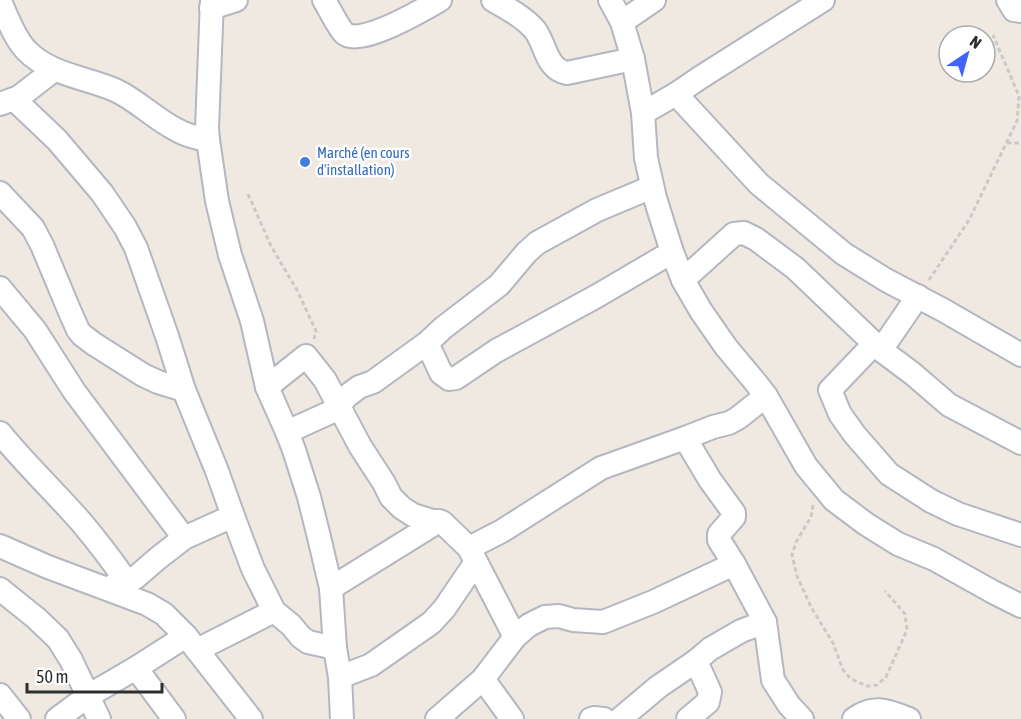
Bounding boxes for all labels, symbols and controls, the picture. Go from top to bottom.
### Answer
north arrow [937,24,997,84]
text: N [967,32,985,52]
place label: Marché (en cours d'installation) [317,144,409,178]
marker: Marché (en cours d'installation) [298,155,312,169]
scale bar [27,656,162,694]
text: 50 m [36,666,68,687]

